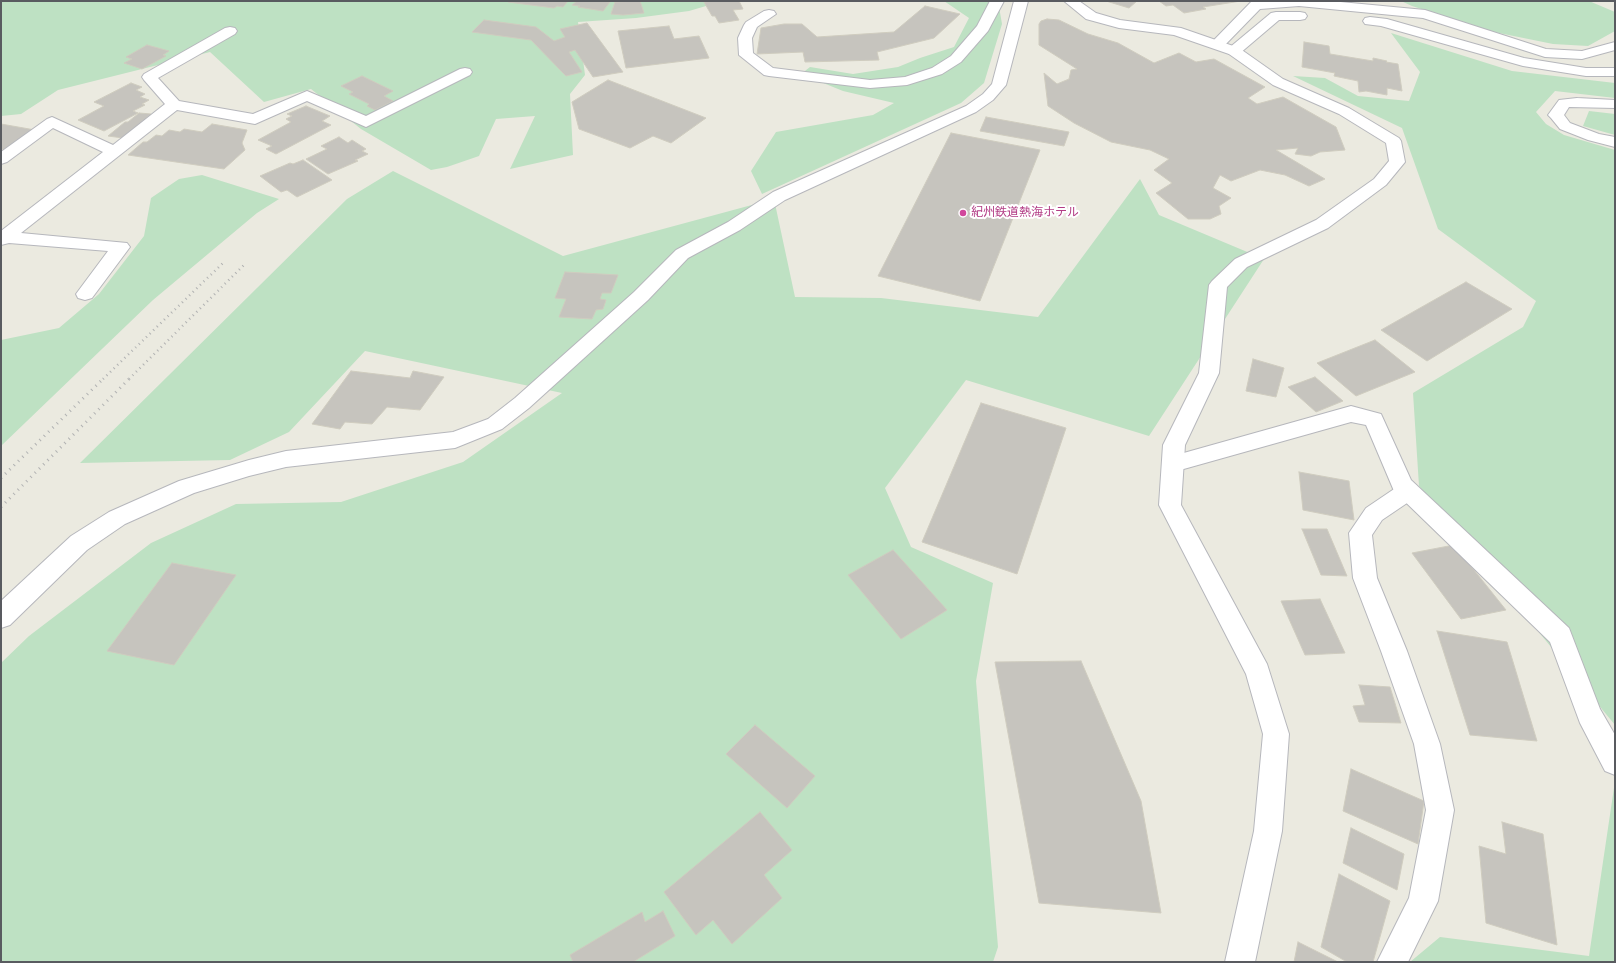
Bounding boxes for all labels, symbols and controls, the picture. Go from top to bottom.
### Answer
place label: 紀州鉄道熱海ホテル [971,206,1079,220]
marker: 紀州鉄道熱海ホテル [958,208,968,218]

